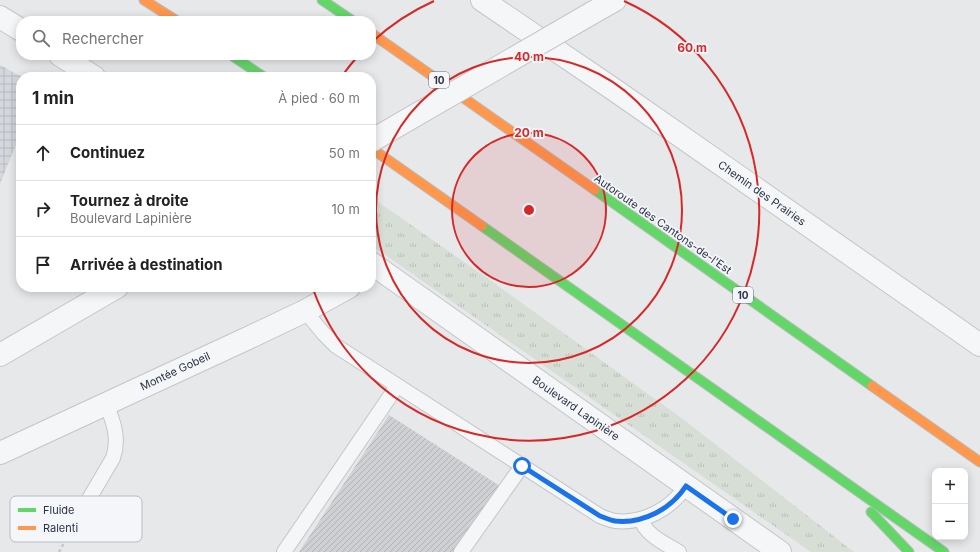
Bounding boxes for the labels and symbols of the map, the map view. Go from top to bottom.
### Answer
text: 60 m [677,40,707,55]
text: 40 m [514,49,544,64]
road number: 10 [429,72,449,88]
text: 20 m [514,125,544,140]
street label: Chemin des Prairies [715,157,809,229]
street label: Autoroute des Cantons-de-l'Est [592,171,735,277]
centre of rings [522,203,536,217]
road number: 10 [733,287,753,303]
street label: Montée Gobeil [138,349,212,393]
street label: Boulevard Lapinière [530,373,622,443]
route start [513,457,531,475]
legend [10,496,142,542]
text: Fluide [43,503,74,517]
route end [724,510,742,528]
text: Ralenti [43,521,78,535]

